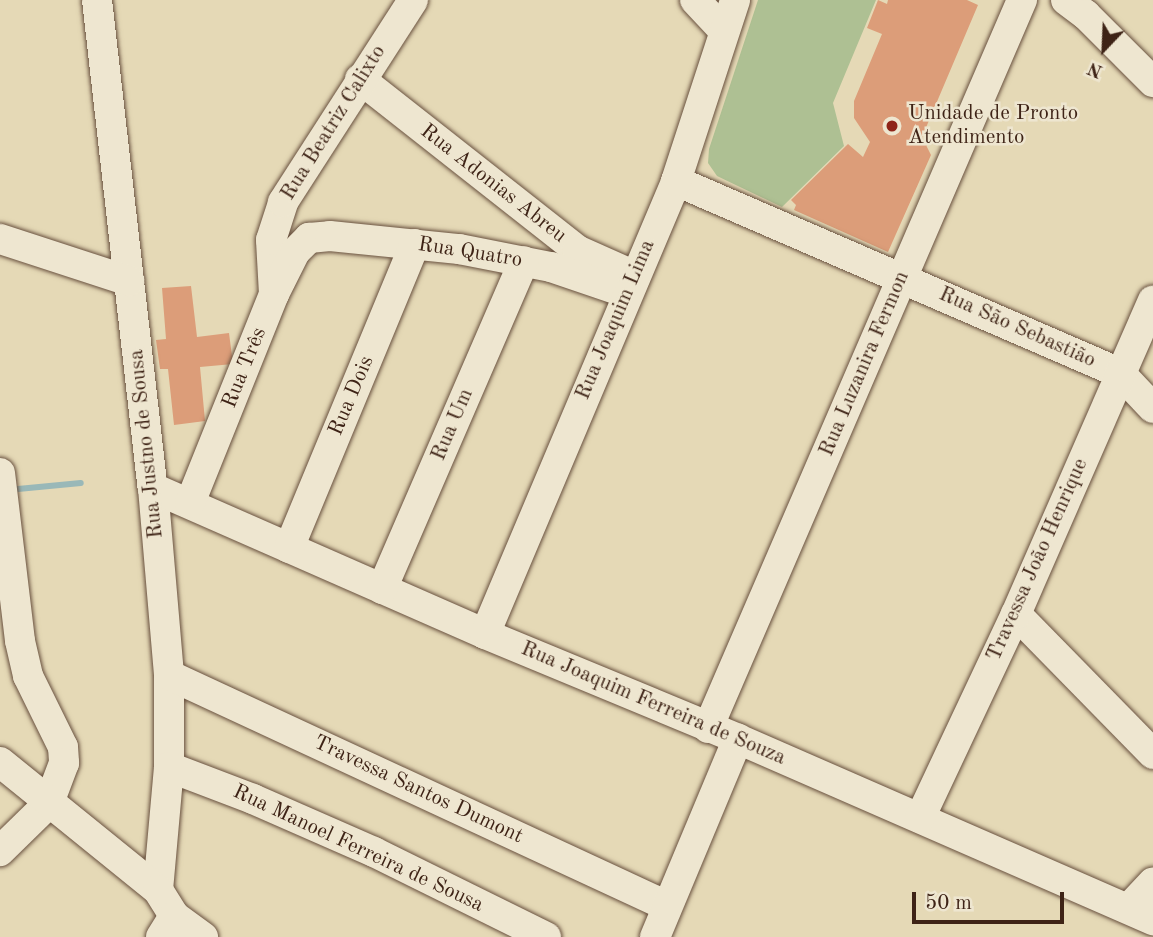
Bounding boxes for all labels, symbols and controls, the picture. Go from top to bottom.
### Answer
north arrow [1069,14,1139,84]
street label: Rua Beatriz Calixto [276,41,392,205]
text: N [1085,57,1106,80]
place label: Unidade de Pronto Atendimento [908,101,1078,151]
marker: Unidade de Pronto Atendimento [882,116,902,136]
street label: Rua Adonias Abreu [415,119,571,249]
street label: Rua Quatro [416,232,524,274]
street label: Rua Joaquim Lima [571,236,661,404]
street label: Rua Luzanira Fermon [815,268,915,460]
street label: Rua São Sebastião [935,282,1099,374]
street label: Rua Três [217,324,273,412]
street label: Rua Justno de Sousa [125,348,169,540]
street label: Rua Dois [324,352,380,440]
street label: Rua Um [427,385,479,465]
street label: Travessa João Henrique [982,455,1094,665]
street label: Rua Joaquim Ferreira de Souza [517,637,789,771]
street label: Travessa Santos Dumont [309,730,527,850]
street label: Rua Manoel Ferreira de Sousa [229,780,487,918]
scale bar [915,878,1067,922]
text: 50 m [925,893,972,914]

